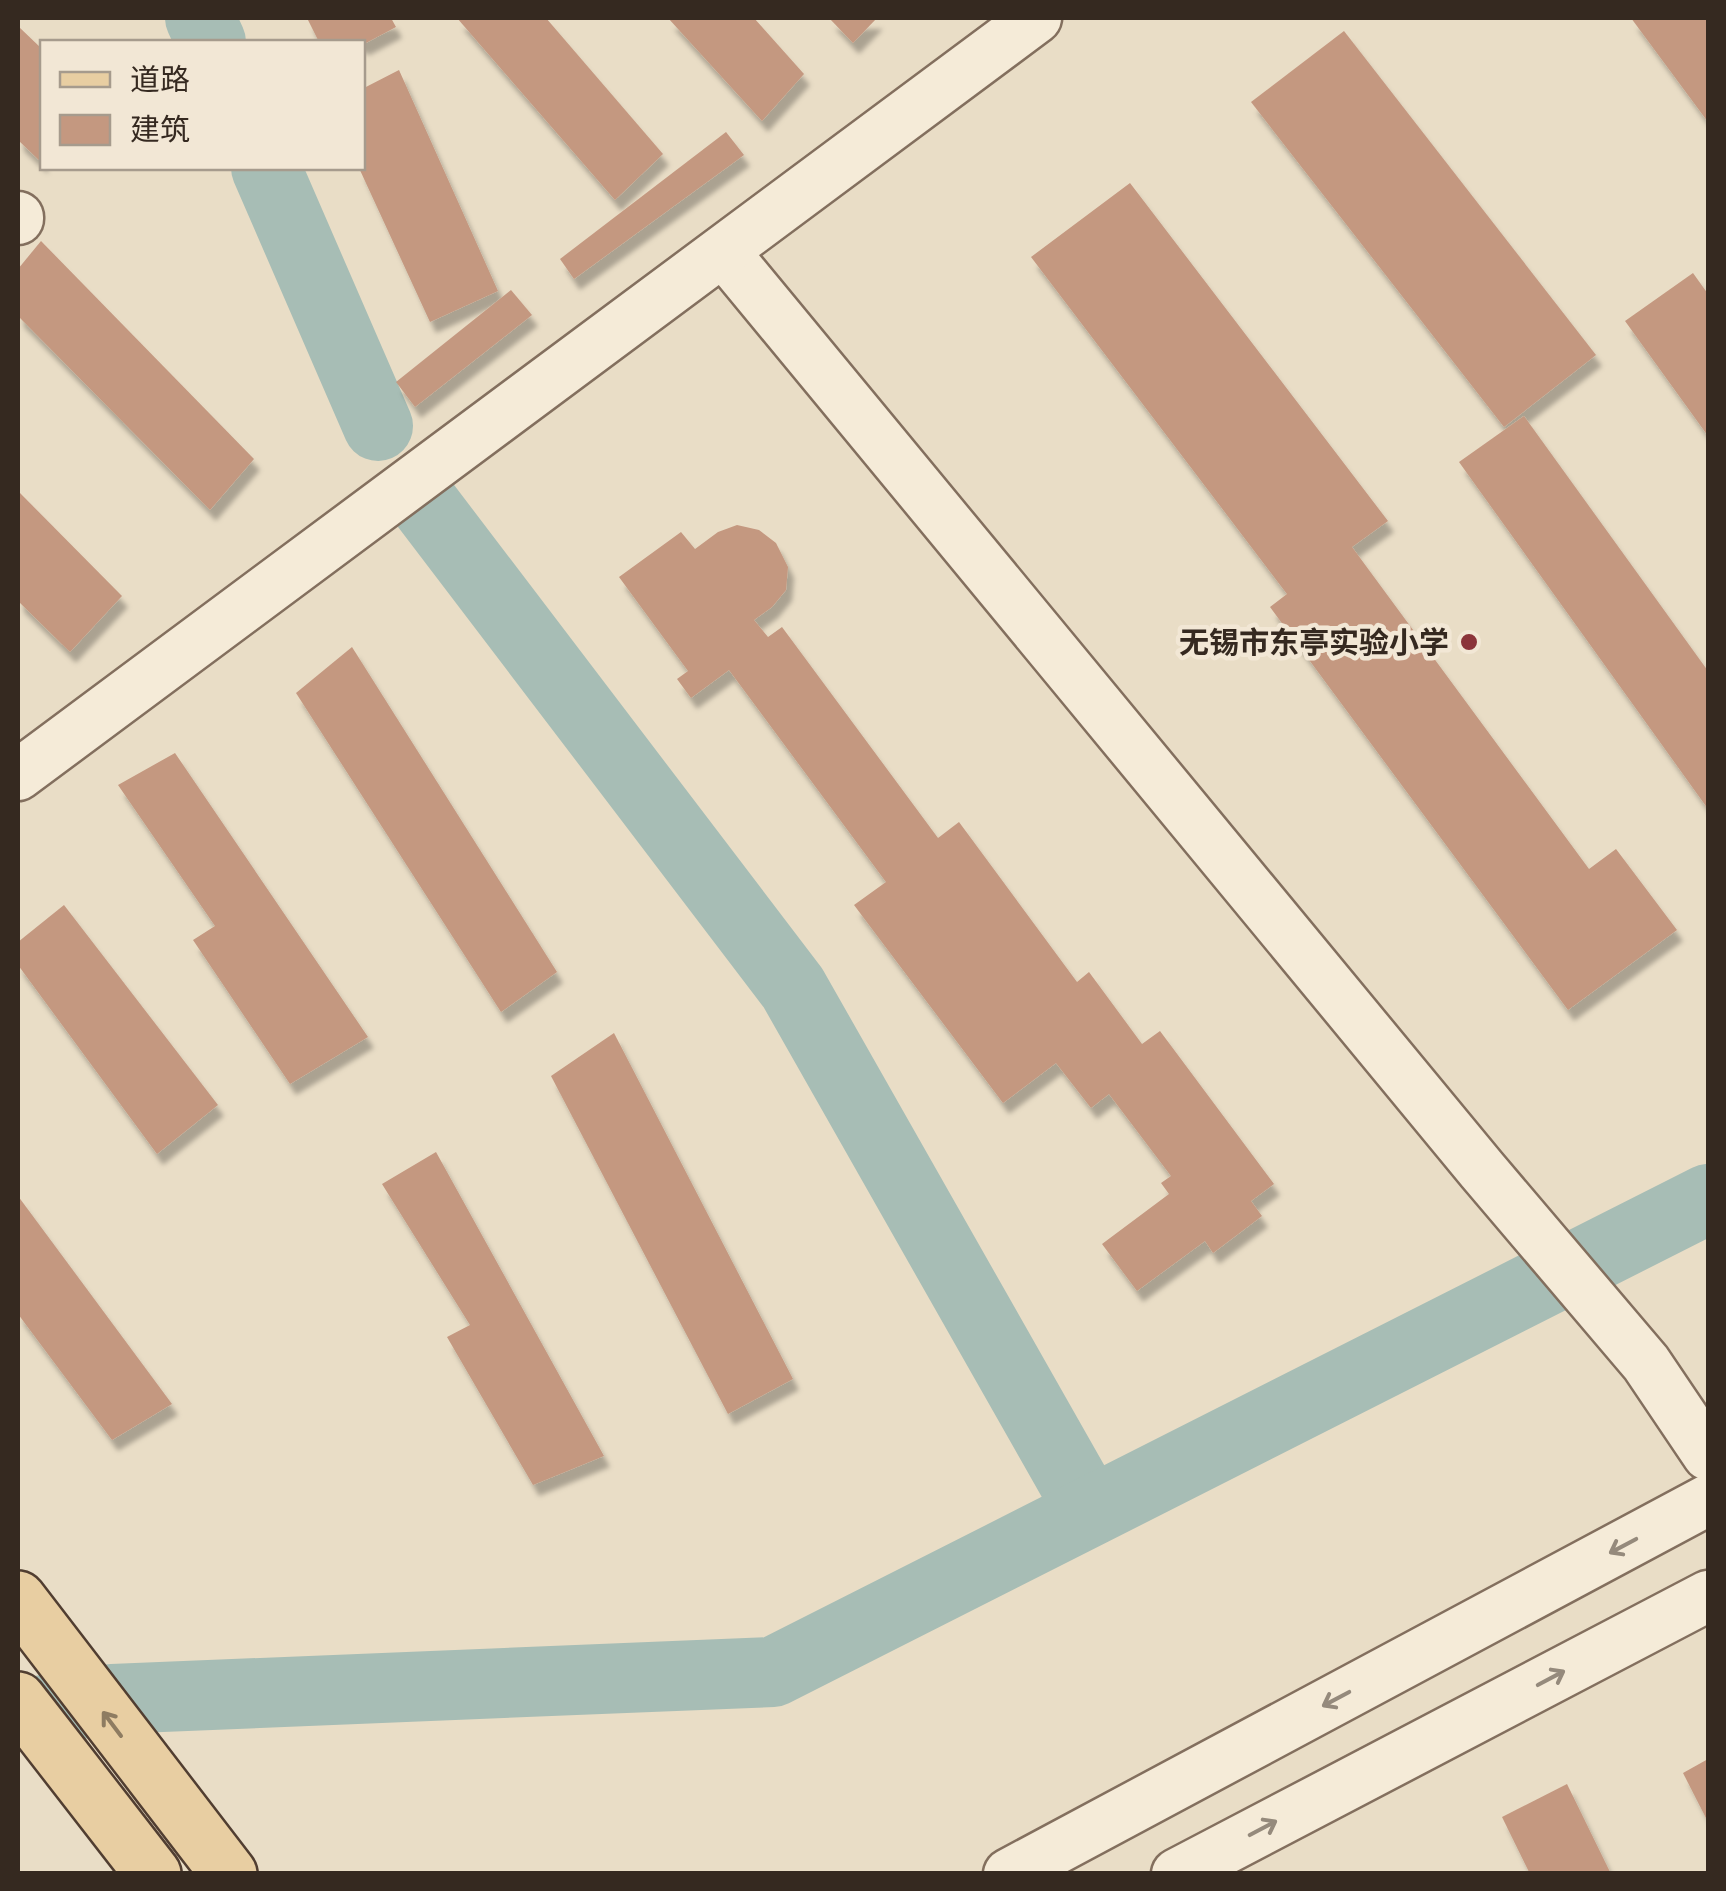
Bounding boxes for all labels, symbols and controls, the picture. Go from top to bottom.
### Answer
legend [40,40,365,170]
text: 道路 [130,59,190,100]
text: 建筑 [130,109,190,150]
place label: 无锡市东亭实验小学 [1179,622,1449,663]
marker: 无锡市东亭实验小学 [1458,631,1480,653]
one-way arrow [1608,1536,1638,1556]
one-way arrow [1536,1668,1566,1687]
one-way arrow [1321,1689,1351,1709]
one-way arrow [102,1711,124,1737]
one-way arrow [1248,1818,1278,1837]

